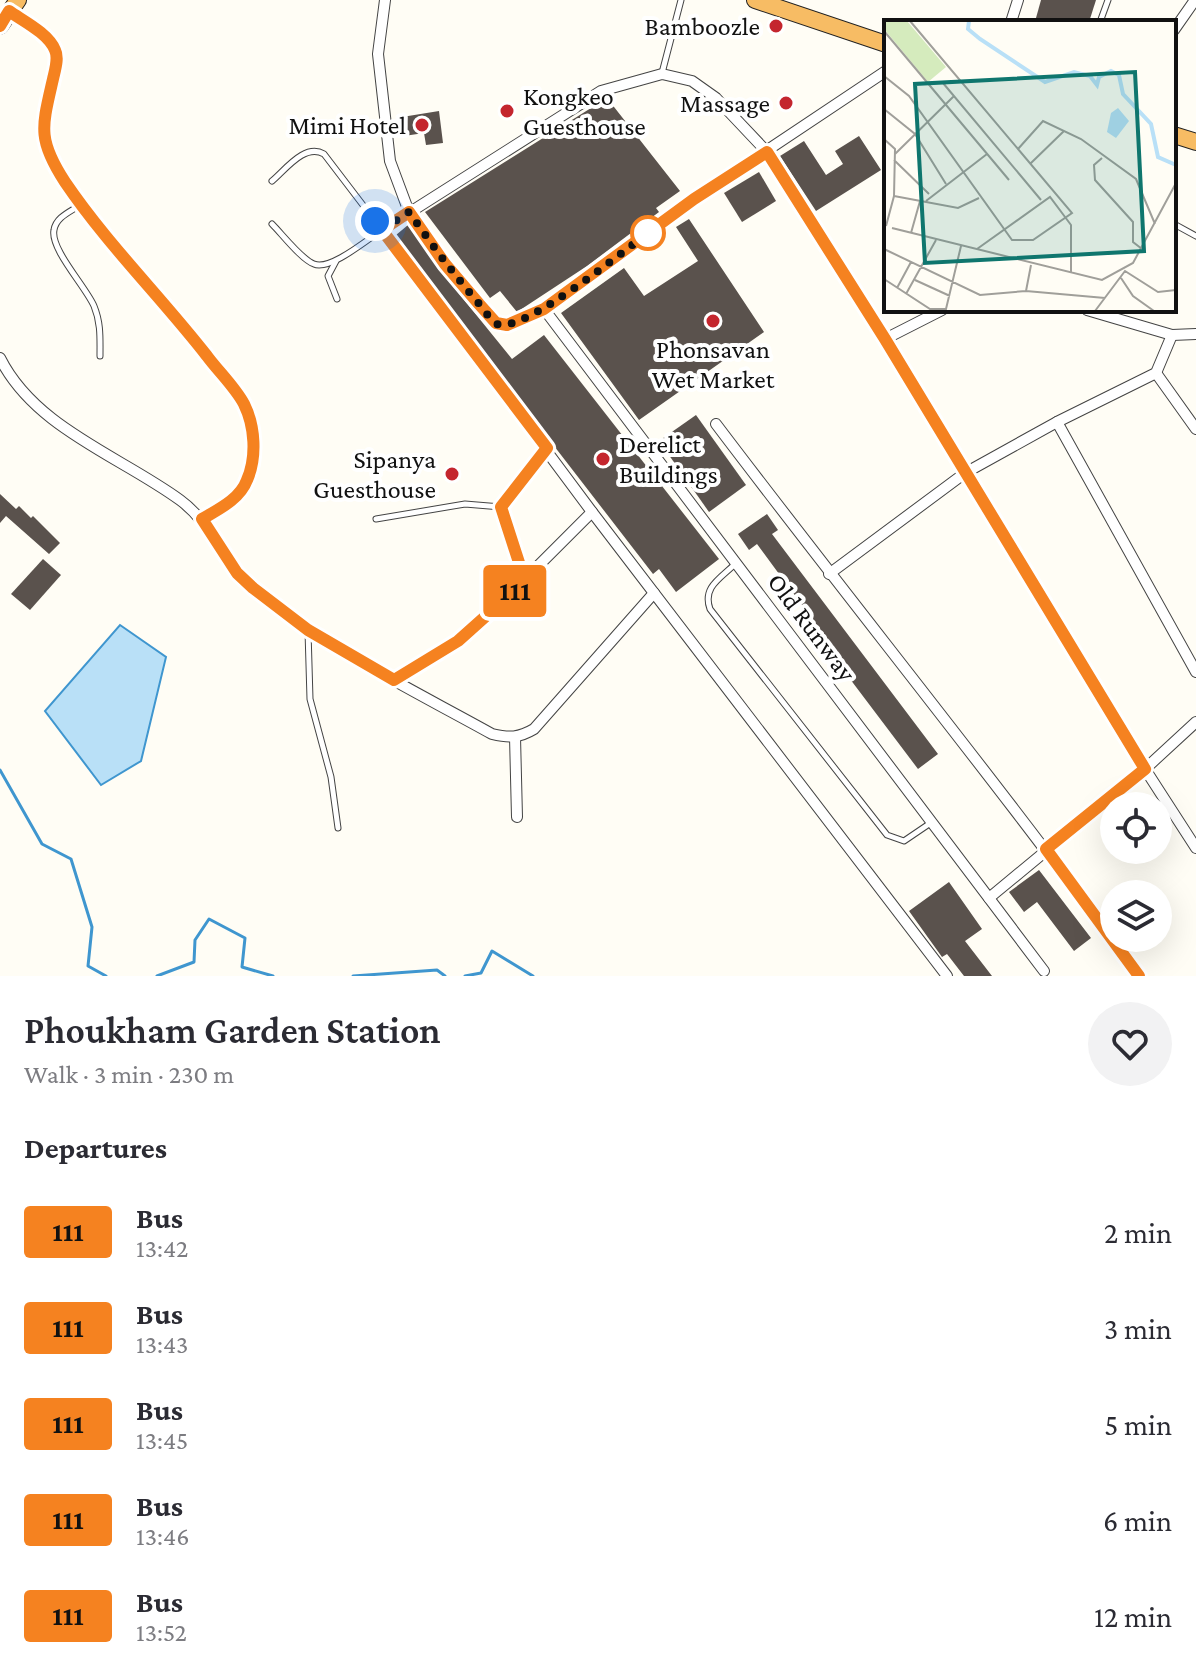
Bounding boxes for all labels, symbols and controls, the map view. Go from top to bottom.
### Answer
place label: Bamboozle [644,12,760,41]
marker: Bamboozle [767,17,785,35]
inset map [884,20,1176,312]
place label: Kongkeo Guesthouse [523,82,646,141]
place label: Massage [680,89,770,118]
marker: Massage [777,94,795,112]
marker: Kongkeo Guesthouse [498,102,516,120]
place label: Mimi Hotel [288,111,406,140]
marker: Mimi Hotel [413,116,431,134]
your location [355,201,395,241]
unlabelled marker [631,216,665,250]
marker: Phonsavan Wet Market [704,312,722,330]
place label: Phonsavan Wet Market [652,335,775,394]
place label: Derelict Buildings [619,430,718,489]
place label: Sipanya Guesthouse [313,445,436,504]
marker: Derelict Buildings [594,450,612,468]
marker: Sipanya Guesthouse [443,465,461,483]
line badge: 111 [469,565,561,617]
street label: Old Runway [762,568,862,688]
text: 111 [499,575,531,606]
map controls [1100,792,1172,952]
button: locate [1100,792,1172,864]
button: layers [1100,880,1172,952]
button: heart [1088,1002,1172,1086]
text: Phoukham Garden Station [24,1009,441,1051]
text: Walk · 3 min · 230 m [24,1060,234,1089]
text: Departures [24,1131,167,1164]
text: Bus [136,1201,183,1234]
text: 111 [52,1216,84,1247]
text: 2 min [1104,1216,1172,1249]
text: 13:42 [136,1234,188,1263]
text: Bus [136,1297,183,1330]
text: 111 [52,1312,84,1343]
text: 3 min [1104,1312,1172,1345]
text: 13:43 [136,1330,188,1359]
text: Bus [136,1393,183,1426]
text: 111 [52,1408,84,1439]
text: 5 min [1104,1408,1172,1441]
text: 13:45 [136,1426,188,1455]
text: Bus [136,1489,183,1522]
text: 111 [52,1504,84,1535]
text: 6 min [1103,1504,1172,1537]
text: 13:46 [136,1522,189,1551]
text: Bus [136,1585,183,1618]
text: 111 [52,1600,84,1631]
text: 12 min [1094,1600,1172,1633]
text: 13:52 [136,1618,187,1647]

